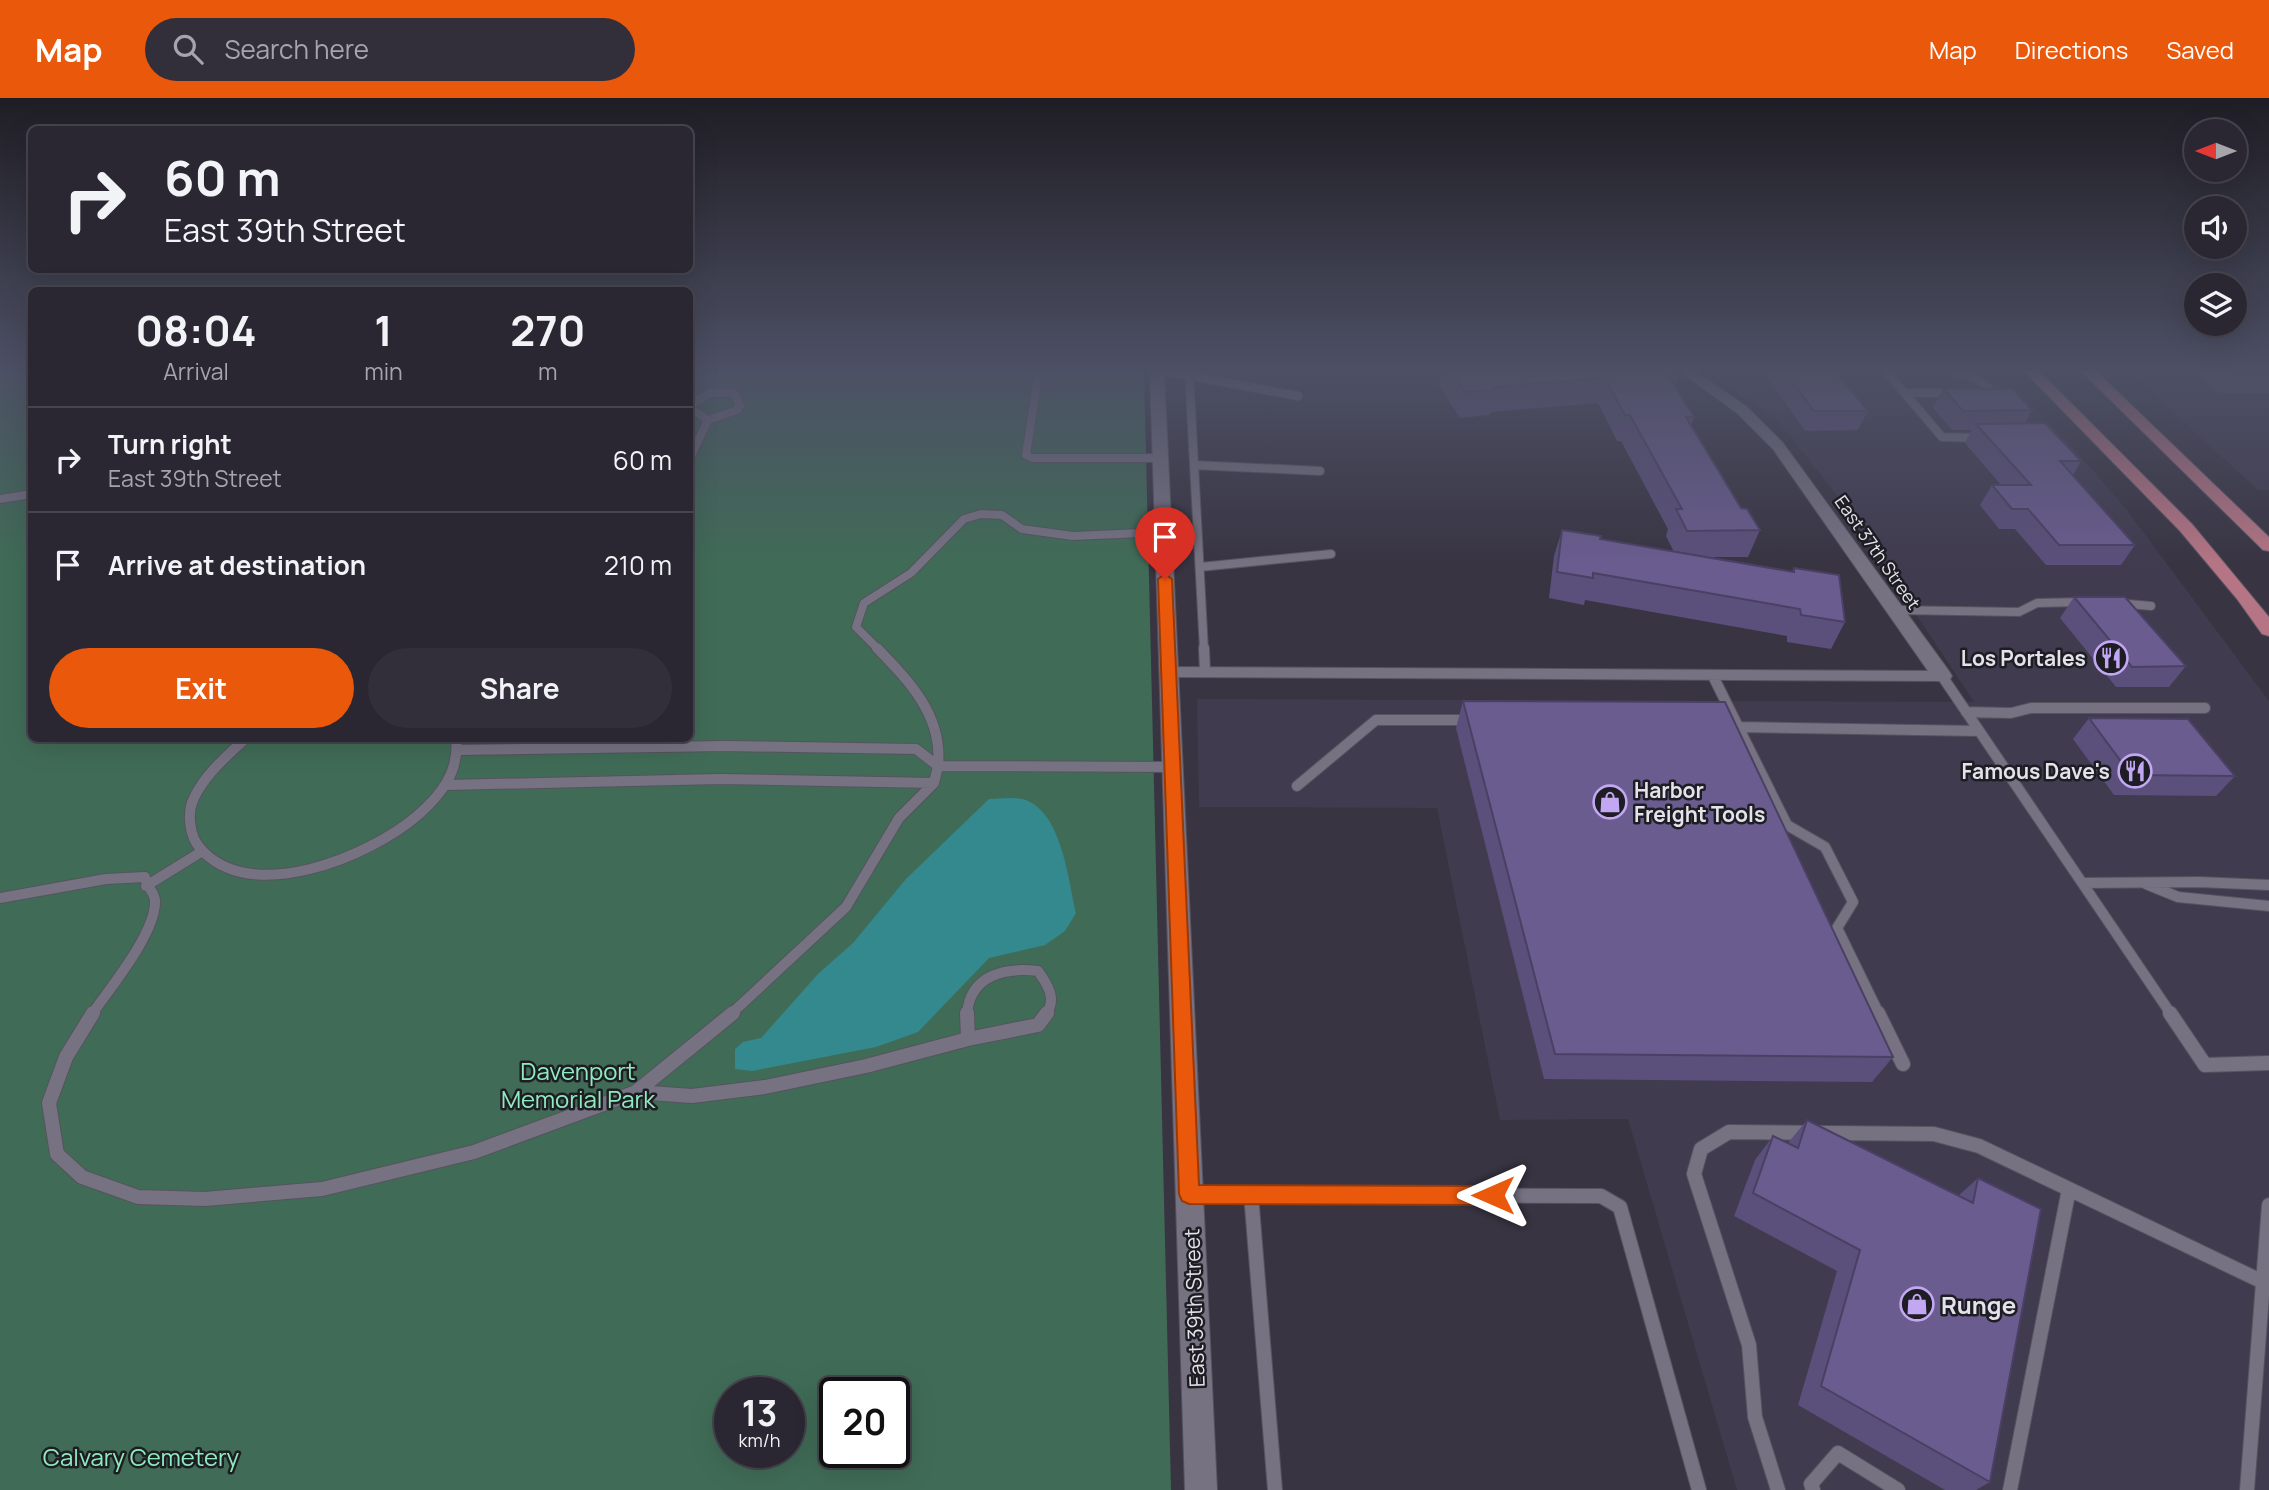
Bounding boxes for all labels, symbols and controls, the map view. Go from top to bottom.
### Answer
search box [145,18,635,81]
text: Map [35,27,103,72]
icon: search [169,30,207,68]
text: Search here [225,31,369,67]
text: Map [1929,33,1977,66]
text: Directions [2015,33,2128,66]
text: Saved [2166,33,2234,66]
north arrow [2184,119,2247,182]
map controls [2184,119,2247,336]
text: 60 m [164,144,281,211]
icon: right [49,154,140,245]
button: sound [2184,196,2247,259]
text: East 39th Street [164,208,406,252]
button: layers [2184,273,2247,336]
text: 08:04 [136,301,257,359]
text: 1 [374,301,393,359]
text: 270 [510,301,585,359]
text: Arrival [163,355,229,387]
text: min [364,355,403,387]
text: m [538,355,558,387]
text: Turn right [108,426,232,462]
icon: right [49,441,87,479]
text: 60 m [613,442,672,478]
text: East 39th Street [108,462,282,494]
street label: East 37th Street [1830,490,1926,614]
pin [1135,507,1195,579]
icon: arrive [1146,518,1184,556]
icon: arrive [49,546,87,584]
text: Arrive at destination [108,547,366,583]
text: 210 m [604,547,672,583]
restaurant icon: Los Portales [2092,639,2130,677]
place label: Los Portales [1961,644,2086,672]
button: Exit [49,648,354,728]
button: Share [368,648,672,728]
restaurant icon: Famous Dave's [2116,752,2154,790]
place label: Famous Dave's [1962,757,2110,785]
place label: Harbor Freight Tools [1634,776,1765,828]
shop icon: Harbor Freight Tools [1591,783,1629,821]
park label: Davenport Memorial Park [501,1054,656,1115]
position arrow [1456,1158,1530,1232]
street label: East 39th Street [1177,1228,1211,1388]
shop icon: Runge [1898,1285,1936,1323]
place label: Runge [1941,1288,2016,1321]
speed limit sign: 20 [819,1377,910,1468]
text: 13 [742,1389,777,1437]
text: km/h [739,1428,780,1452]
park label: Calvary Cemetery [43,1440,239,1473]

